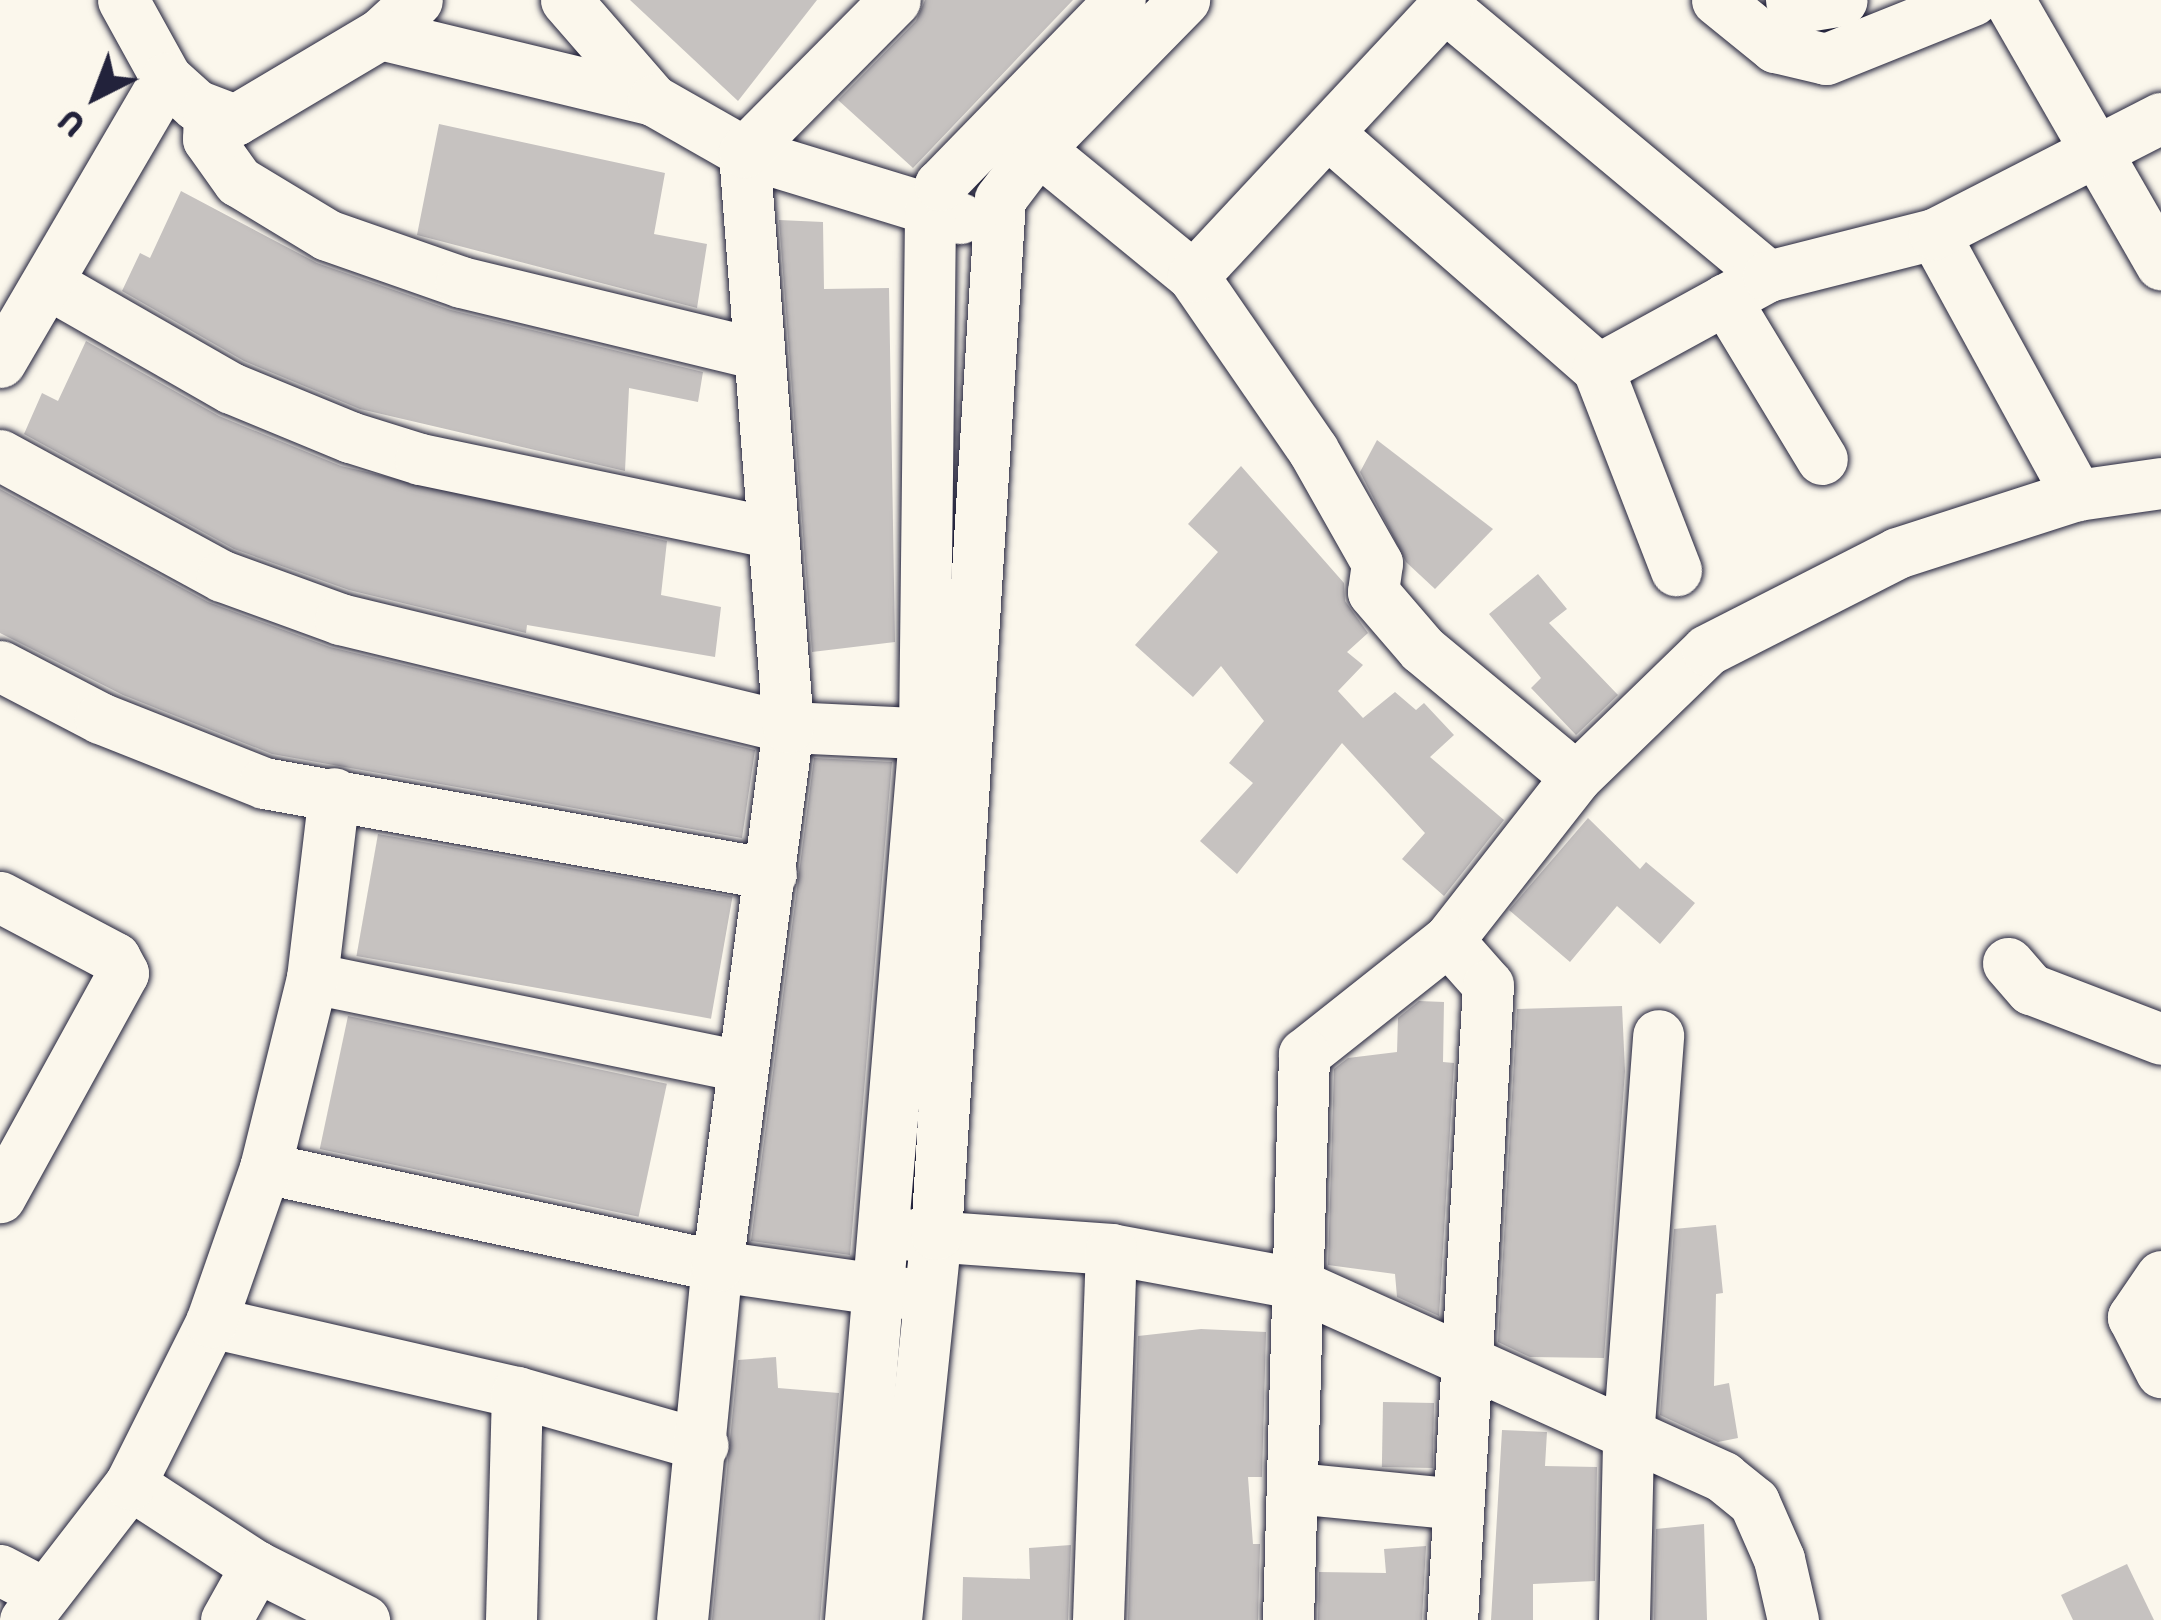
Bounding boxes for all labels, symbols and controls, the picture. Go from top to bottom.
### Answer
north arrow [36,36,156,156]
text: U [48,99,95,147]

